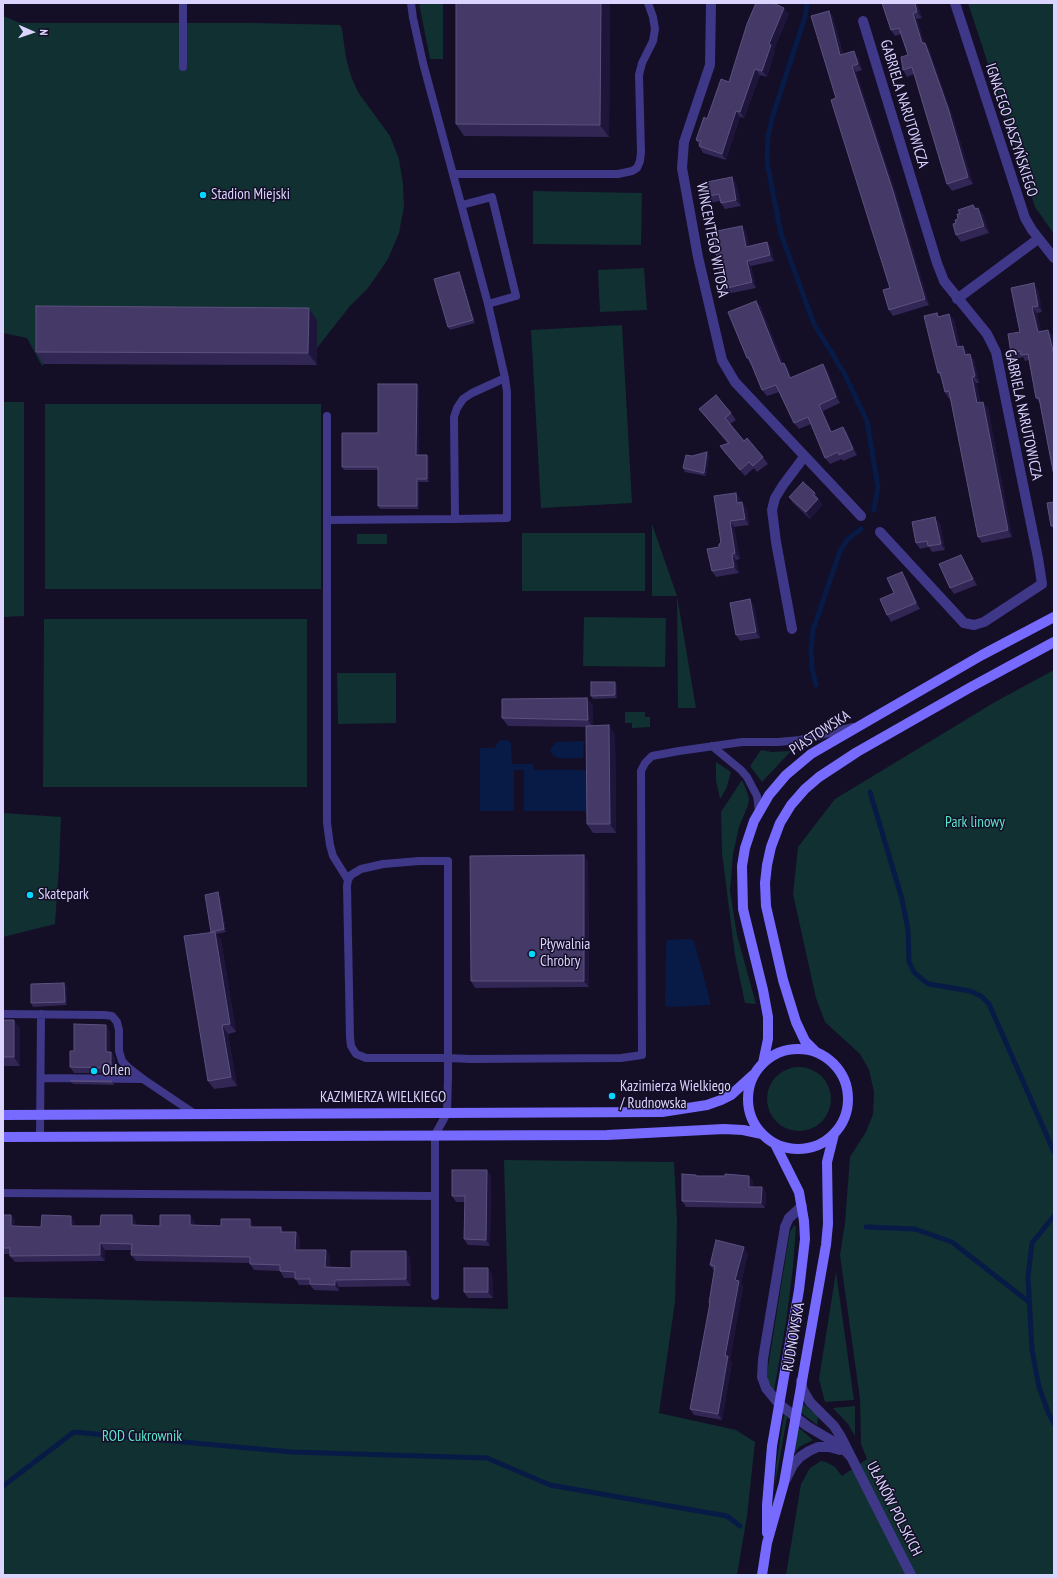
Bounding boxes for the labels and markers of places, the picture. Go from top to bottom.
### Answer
place label: Stadion Miejski [211,186,290,204]
marker: Stadion Miejski [198,190,208,200]
place label: Skatepark [38,886,89,904]
marker: Skatepark [25,890,35,900]
place label: Pływalnia Chrobry [540,936,590,971]
marker: Pływalnia Chrobry [527,949,537,959]
place label: Orlen [102,1062,131,1080]
marker: Orlen [89,1066,99,1076]
place label: Kazimierza Wielkiego / Rudnowska [620,1078,731,1113]
marker: Kazimierza Wielkiego / Rudnowska [607,1091,617,1101]

